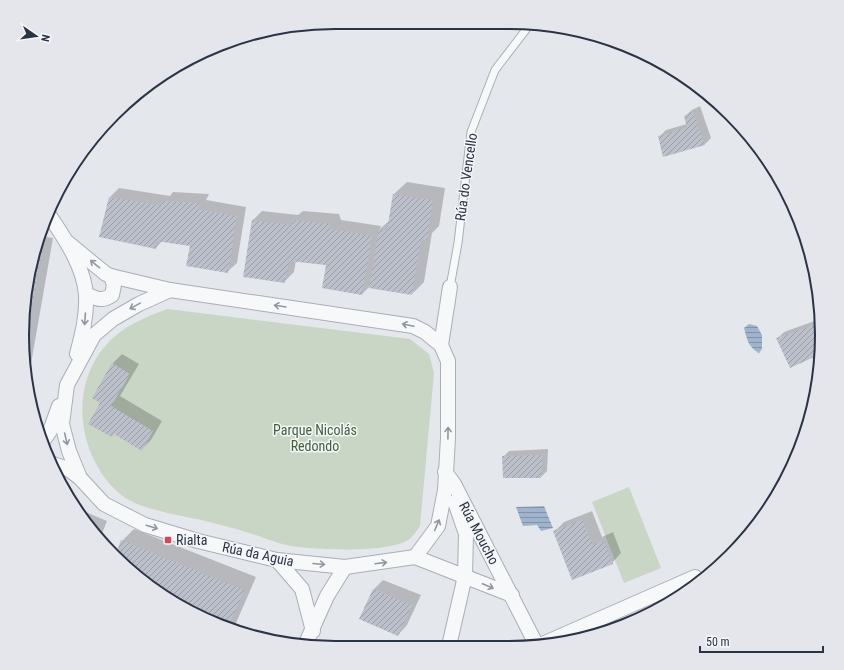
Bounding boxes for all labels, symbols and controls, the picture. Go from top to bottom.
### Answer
north arrow [16,16,56,56]
text: N [38,33,52,43]
street label: Rúa do Vencello [452,132,480,222]
one-way arrow [89,260,100,269]
one-way arrow [274,302,287,310]
one-way arrow [129,303,141,311]
one-way arrow [81,313,88,326]
one-way arrow [402,321,415,329]
park label: Parque Nicolás Redondo [273,422,357,454]
one-way arrow [444,427,452,440]
one-way arrow [63,432,70,445]
street label: Rúa Moucho [456,499,502,567]
one-way arrow [434,520,441,532]
one-way arrow [145,524,158,531]
place label: Rialta [176,532,207,548]
marker: Rialta [163,535,173,545]
street label: Rúa da Aguia [221,539,295,569]
one-way arrow [374,559,387,567]
one-way arrow [312,560,325,568]
one-way arrow [482,582,494,590]
scale bar [700,628,823,654]
text: 50 m [706,635,730,649]

